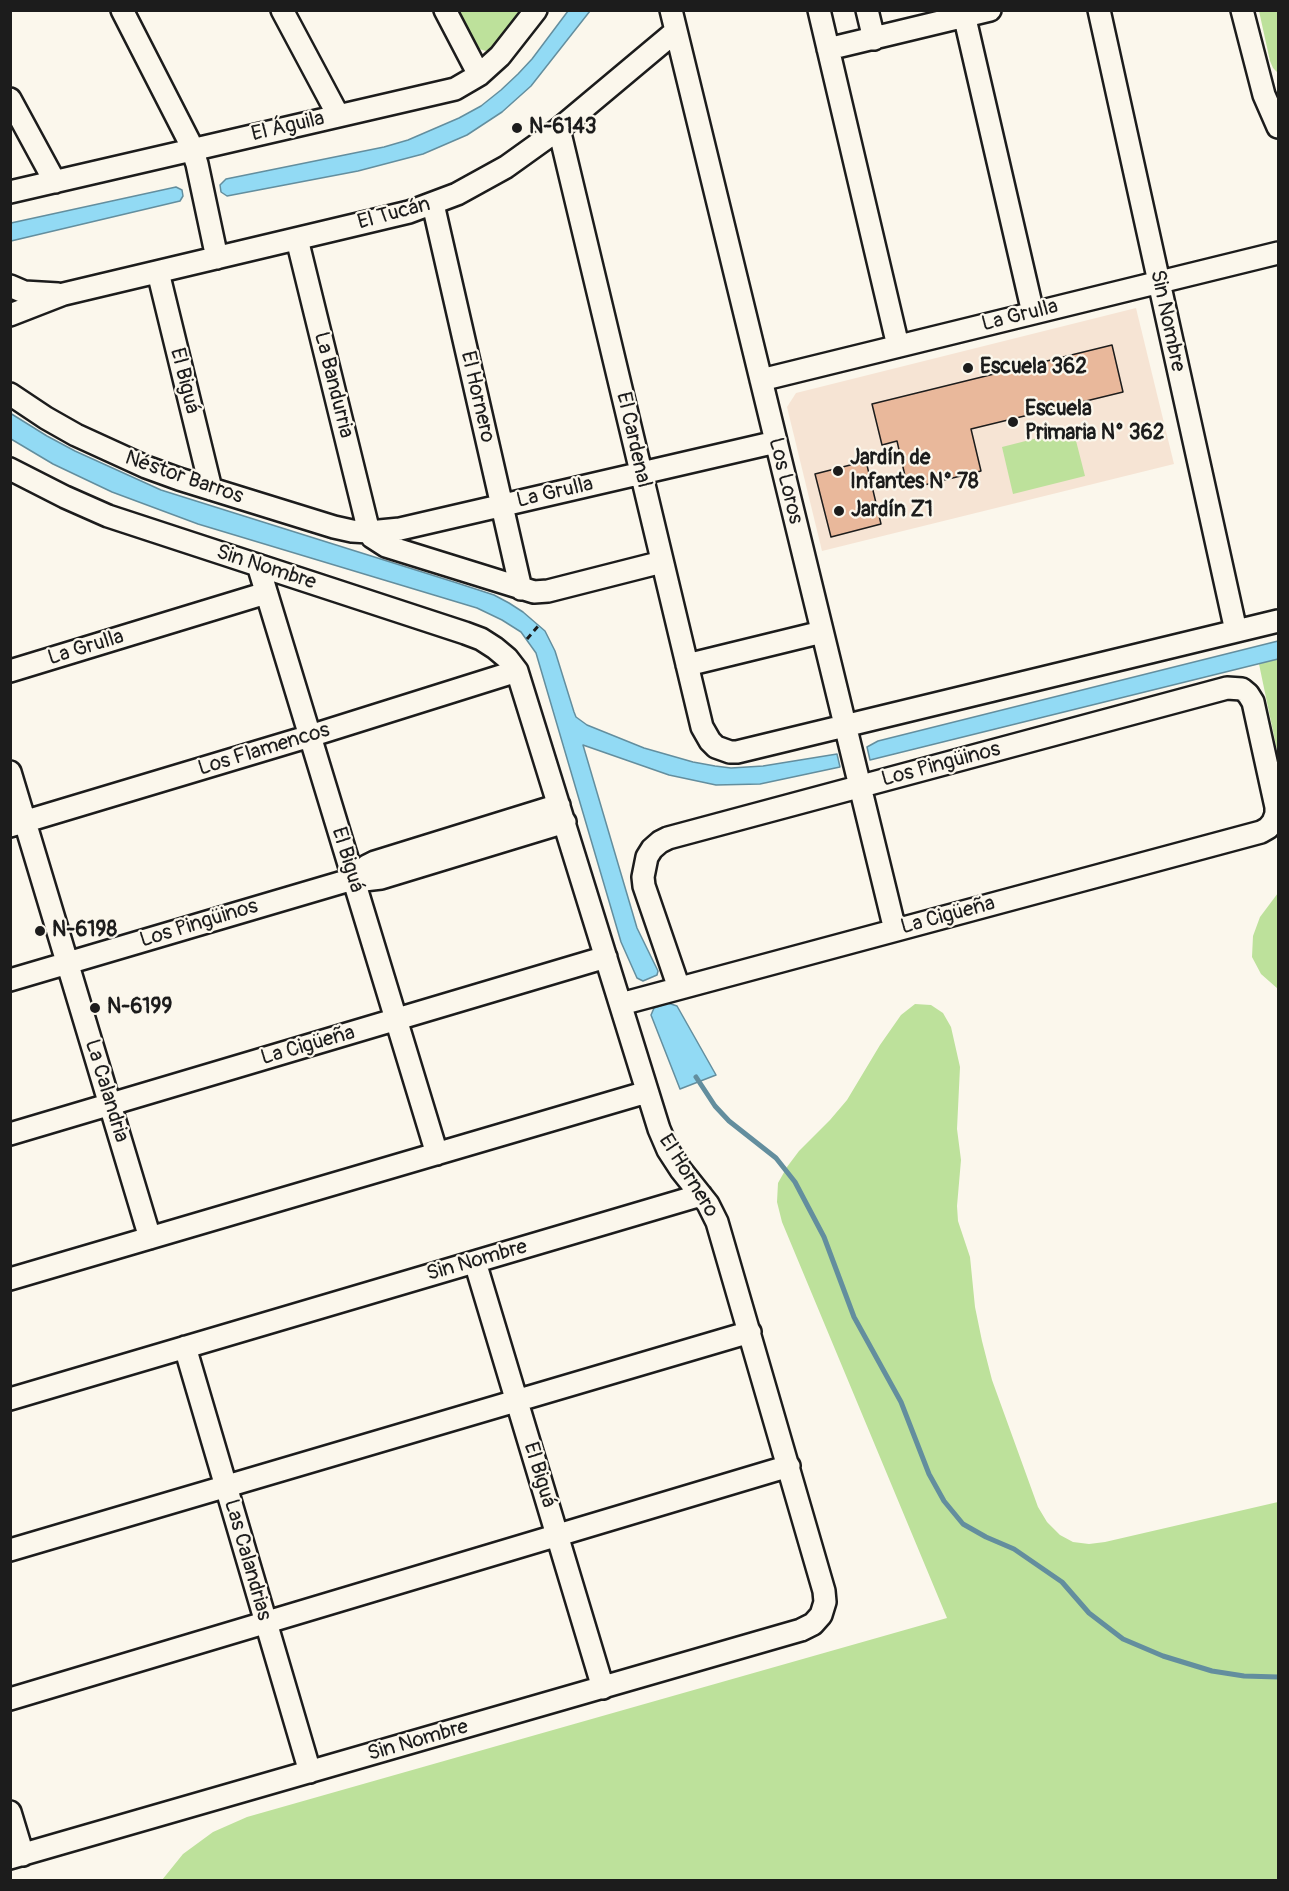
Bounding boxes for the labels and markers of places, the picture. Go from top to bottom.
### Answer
place label: N-6143 [529,115,596,141]
marker: N-6143 [510,121,524,135]
place label: Escuela 362 [980,355,1087,381]
marker: Escuela 362 [961,361,975,375]
place label: Escuela Primaria N° 362 [1025,397,1165,447]
marker: Escuela Primaria N° 362 [1006,415,1020,429]
place label: Jardín de Infantes N° 78 [850,446,979,496]
marker: Jardín de Infantes N° 78 [831,464,845,478]
place label: Jardín Z1 [851,498,933,524]
marker: Jardín Z1 [832,504,846,518]
place label: N-6198 [52,918,117,944]
marker: N-6198 [33,924,47,938]
place label: N-6199 [107,995,172,1021]
marker: N-6199 [88,1001,102,1015]

